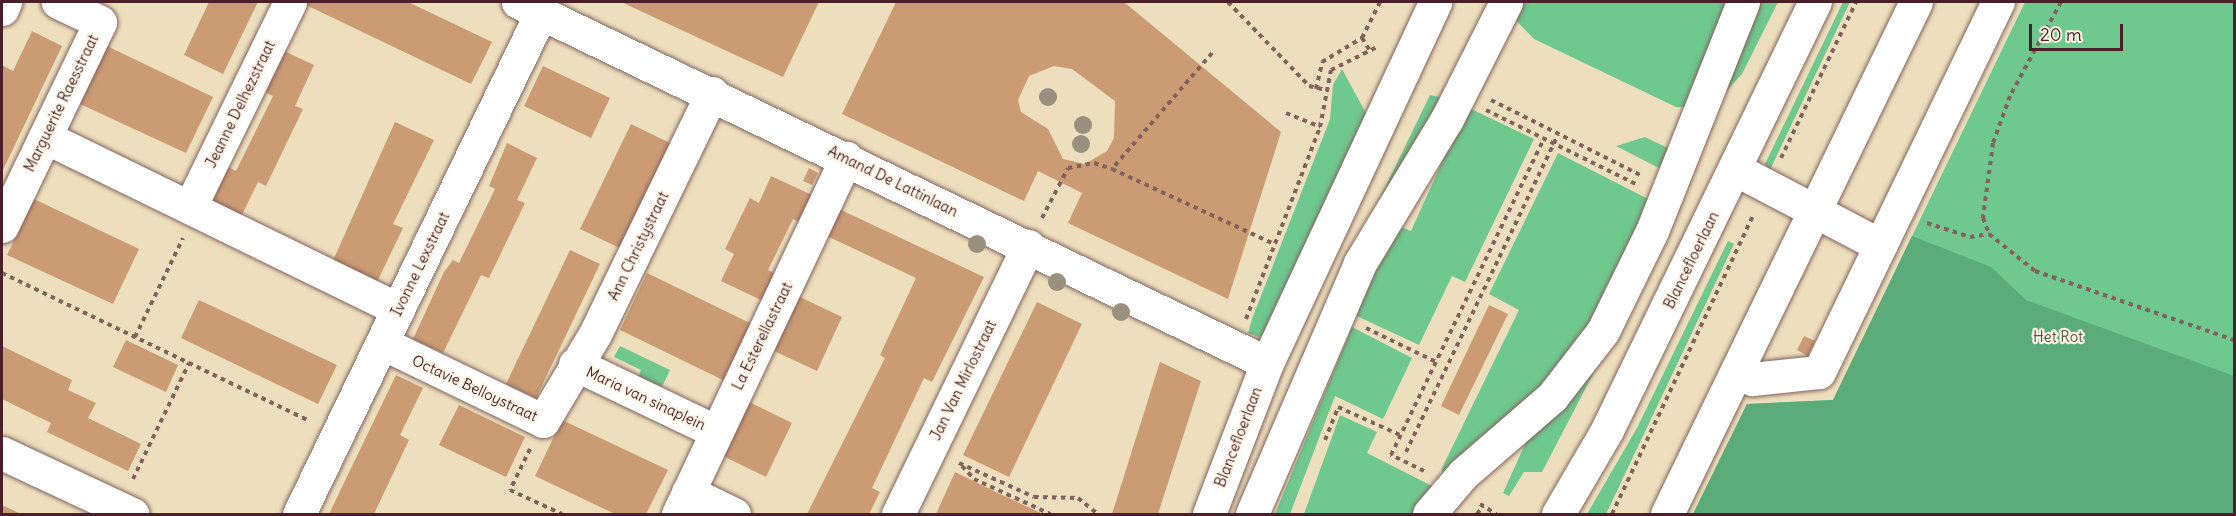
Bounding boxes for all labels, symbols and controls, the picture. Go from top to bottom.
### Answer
scale bar [2032,12,2126,50]
text: 20 m [2040,23,2082,46]
street label: Marguerite Raesstraat [20,31,102,175]
street label: Jeanne Delhezstraat [201,37,279,171]
street label: Amand De Lattinlaan [825,142,961,220]
street label: Ann Christystraat [604,189,672,303]
street label: Blancefloerlaan [1660,208,1722,312]
street label: Ivonne Lexstraat [387,209,453,319]
street label: La Esterellastraat [728,279,796,393]
street label: Jan Van Mirlostraat [926,317,1000,443]
park label: Het Rot [2033,328,2083,346]
street label: Octavie Belloystraat [409,351,541,425]
street label: Maria van sinaplein [583,362,709,434]
street label: Blancefloerlaan [1211,384,1265,490]

